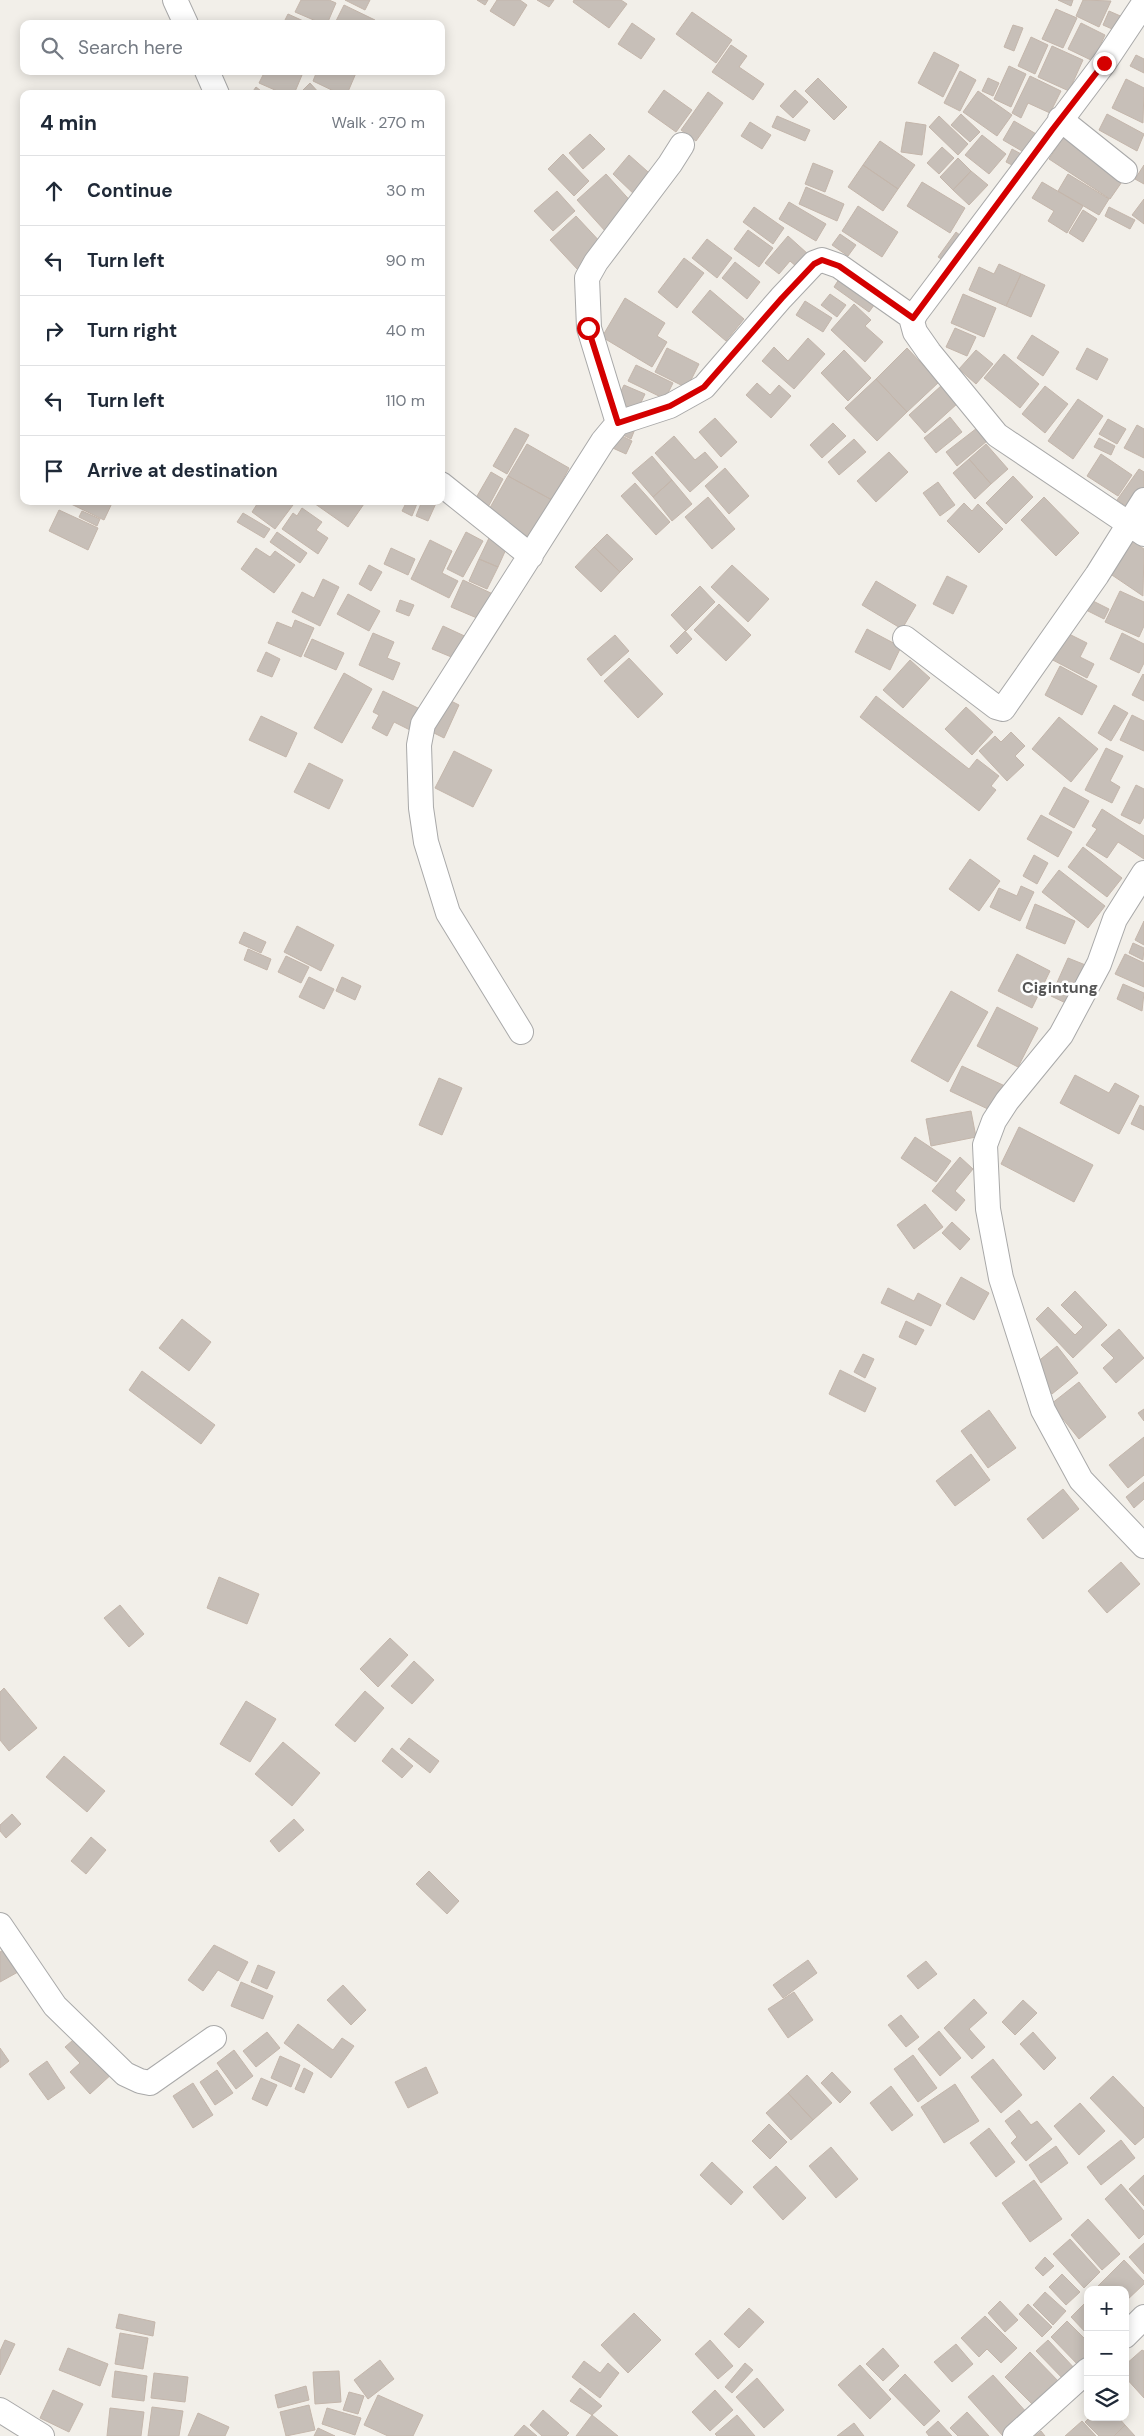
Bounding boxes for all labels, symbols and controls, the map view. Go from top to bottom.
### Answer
search box [20,20,445,75]
icon: search [38,34,66,62]
text: Search here [78,35,183,60]
route end [1093,52,1116,75]
text: 4 min [40,109,97,137]
text: Walk · 270 m [332,112,425,133]
icon: ahead [40,177,68,205]
text: Continue [87,178,173,203]
text: 30 m [386,180,425,201]
icon: left [40,247,68,275]
text: Turn left [87,248,165,273]
text: 90 m [385,250,425,271]
icon: right [40,317,68,345]
route start [577,317,600,340]
text: Turn right [87,318,177,343]
text: 40 m [386,320,425,341]
icon: left [40,387,68,415]
text: Turn left [87,388,165,413]
text: 110 m [386,390,425,411]
icon: arrive [40,457,68,485]
text: Arrive at destination [87,458,278,483]
district label: Cigintung [1022,977,1098,998]
map controls [1084,2286,1129,2421]
button: + [1084,2286,1129,2331]
button: − [1084,2331,1129,2376]
button: layers [1084,2376,1129,2421]

